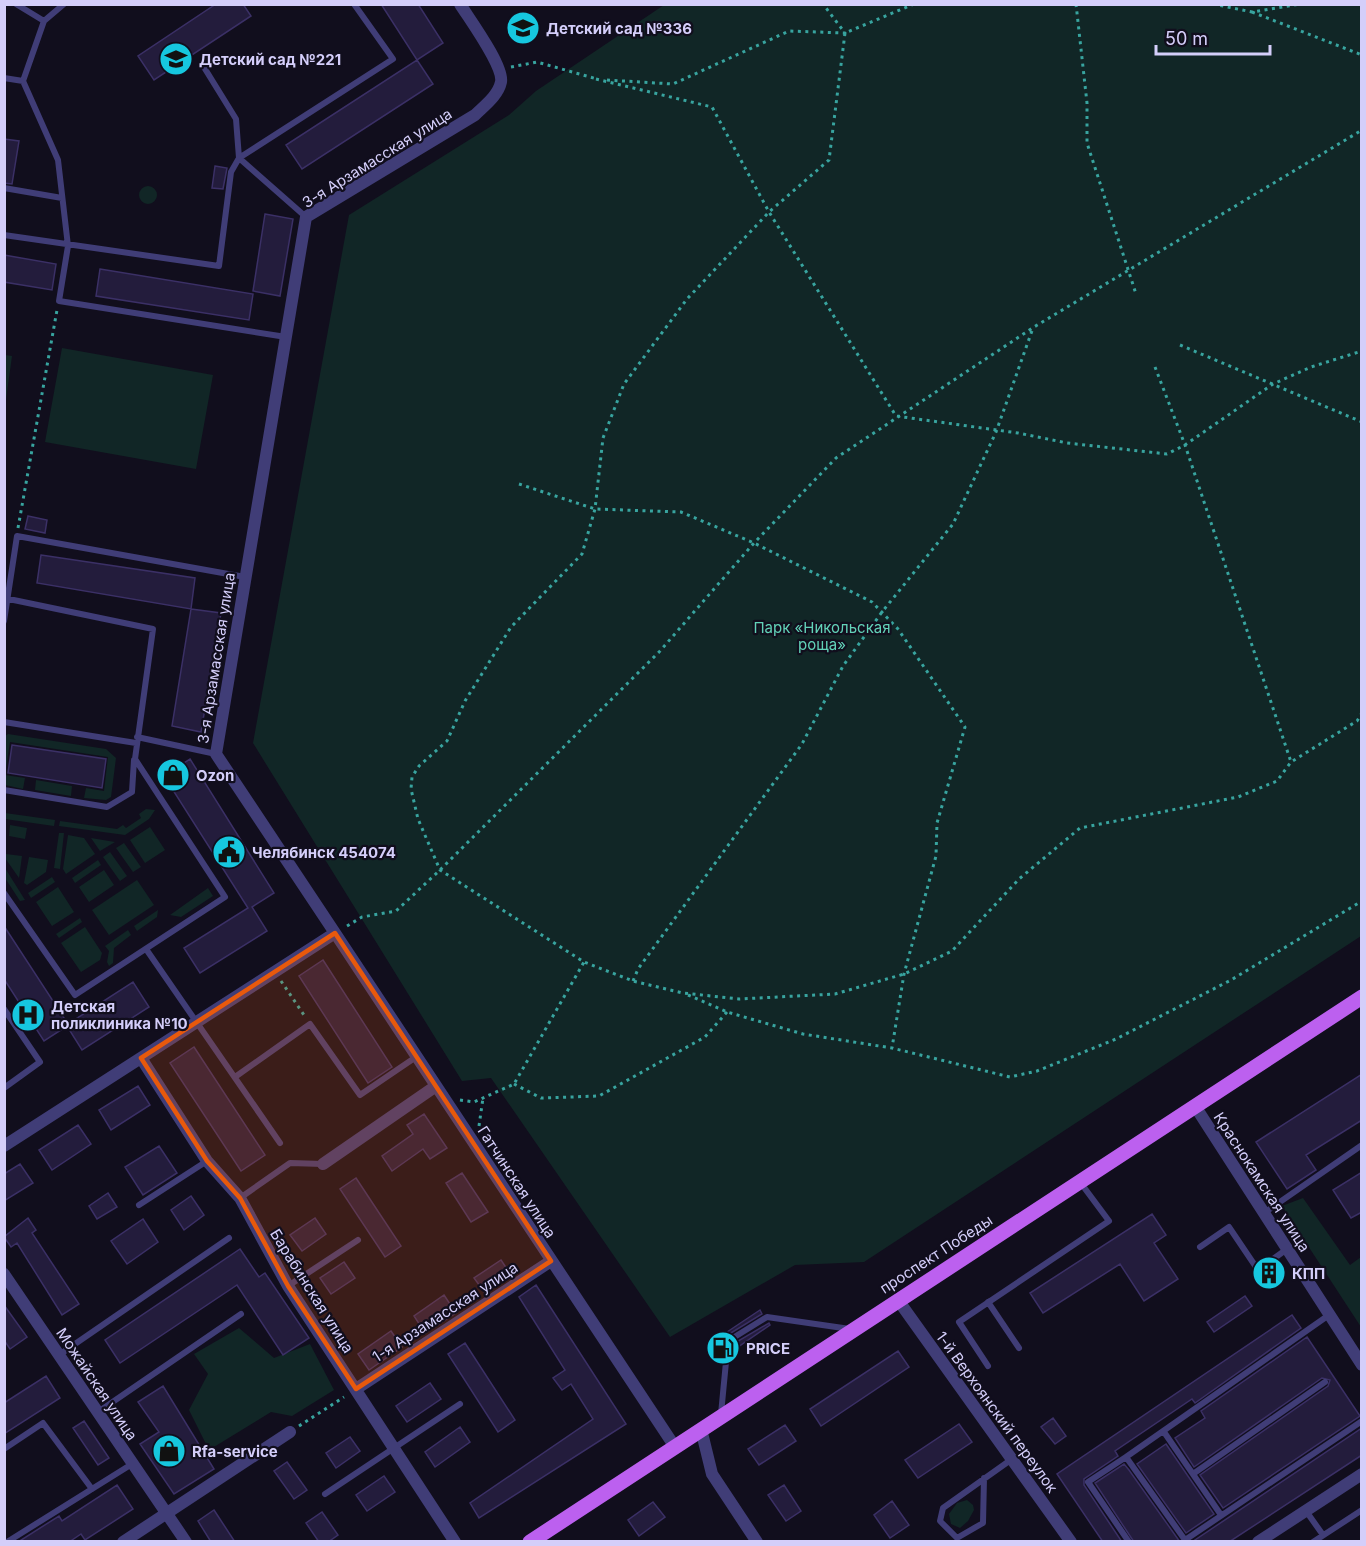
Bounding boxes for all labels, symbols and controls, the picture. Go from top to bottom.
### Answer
school or university icon: Детский сад №336 [505,10,541,46]
scale bar [1156,18,1270,56]
place label: Детский сад №336 [546,19,692,38]
text: 50 m [1165,28,1208,49]
school or university icon: Детский сад №221 [158,41,194,77]
place label: Детский сад №221 [199,50,341,69]
street label: 3-я Арзамасская улица [299,104,455,212]
street label: 3-я Арзамасская улица [193,571,239,745]
park label: Парк «Никольская роща» [753,618,891,654]
shop icon: Ozon [155,757,191,793]
place label: Ozon [196,766,234,785]
public building icon: Челябинск 454074 [211,834,247,870]
place label: Челябинск 454074 [252,843,396,862]
hospital icon: Детская поликлиника №10 [10,997,46,1033]
place label: Детская поликлиника №10 [51,997,188,1033]
street label: Краснокамская улица [1210,1109,1314,1255]
street label: Гатчинская улица [474,1122,560,1242]
street label: проспект Победы [876,1210,996,1298]
street label: Барабинская улица [266,1225,358,1357]
building icon: КПП [1251,1255,1287,1291]
street label: 1-я Арзамасская улица [369,1258,521,1366]
place label: КПП [1292,1264,1325,1283]
street label: Можайская улица [52,1324,142,1444]
street label: 1-й Верхоянский переулок [932,1328,1062,1496]
fuel station icon: PRICE [705,1330,741,1366]
place label: PRICE [746,1339,790,1358]
shop icon: Rfa-service [151,1433,187,1469]
place label: Rfa-service [192,1442,278,1461]

